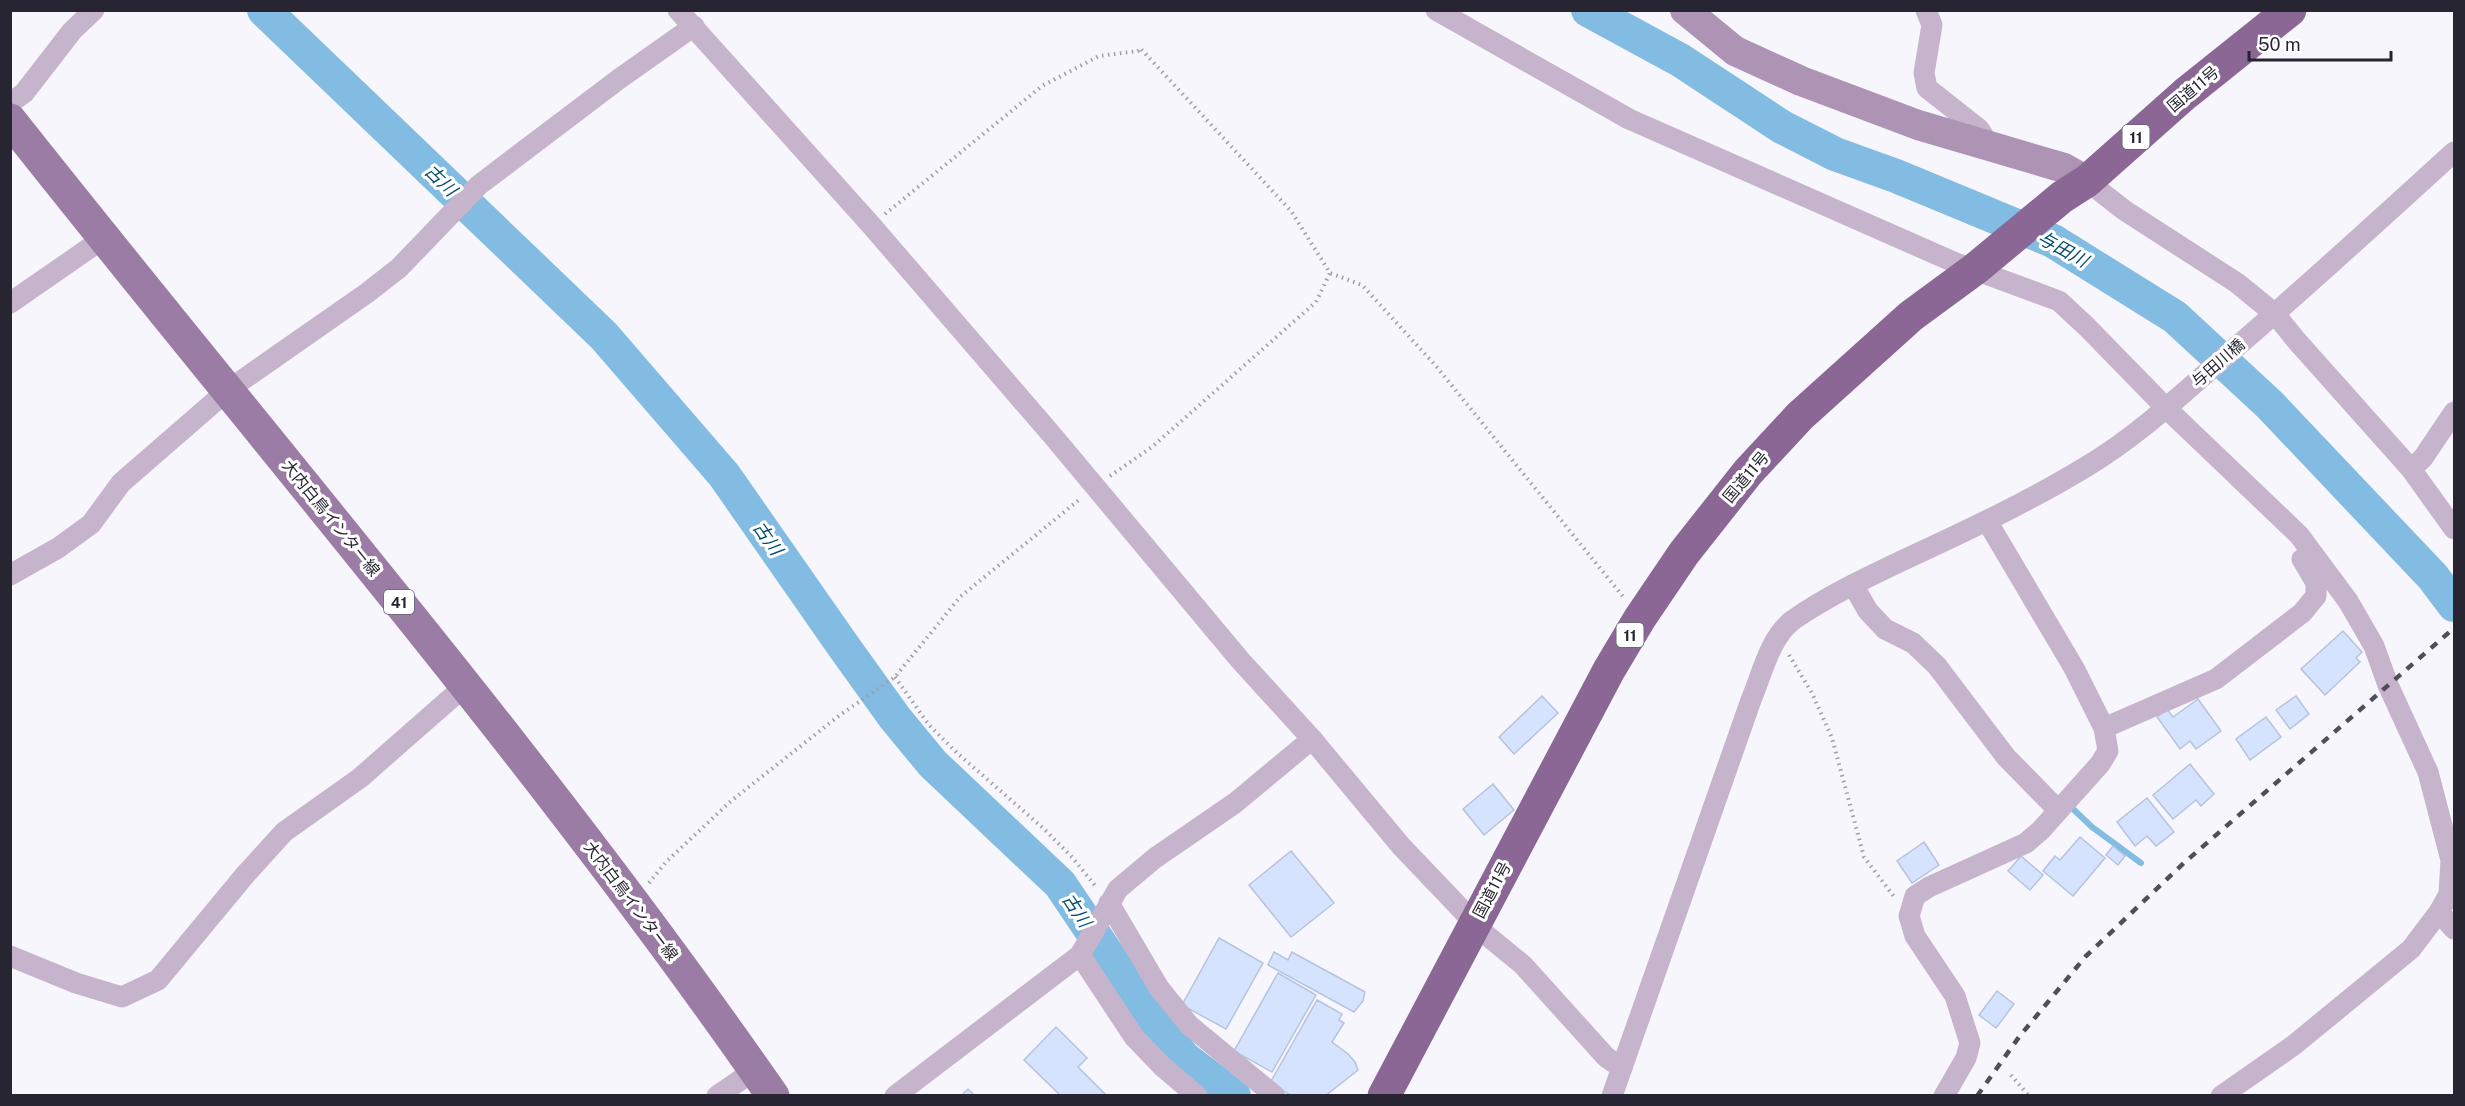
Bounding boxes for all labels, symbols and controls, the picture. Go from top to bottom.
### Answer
scale bar [2249,24,2392,62]
text: 50 m [2258,34,2301,55]
street label: 国道11号 [2164,62,2222,116]
road number: 11 [2122,125,2150,149]
water label: 古川 [421,160,463,201]
water label: 与田川 [2034,227,2093,272]
street label: 与田川橋 [2188,335,2248,391]
street label: 国道11号 [1719,448,1773,506]
street label: 大内白鳥インター線 [278,456,384,580]
water label: 古川 [749,517,788,560]
road number: 41 [384,590,414,614]
road number: 11 [1616,623,1644,647]
street label: 大内白鳥インター線 [580,838,682,964]
street label: 国道11号 [1469,859,1515,921]
water label: 古川 [1058,889,1097,932]

